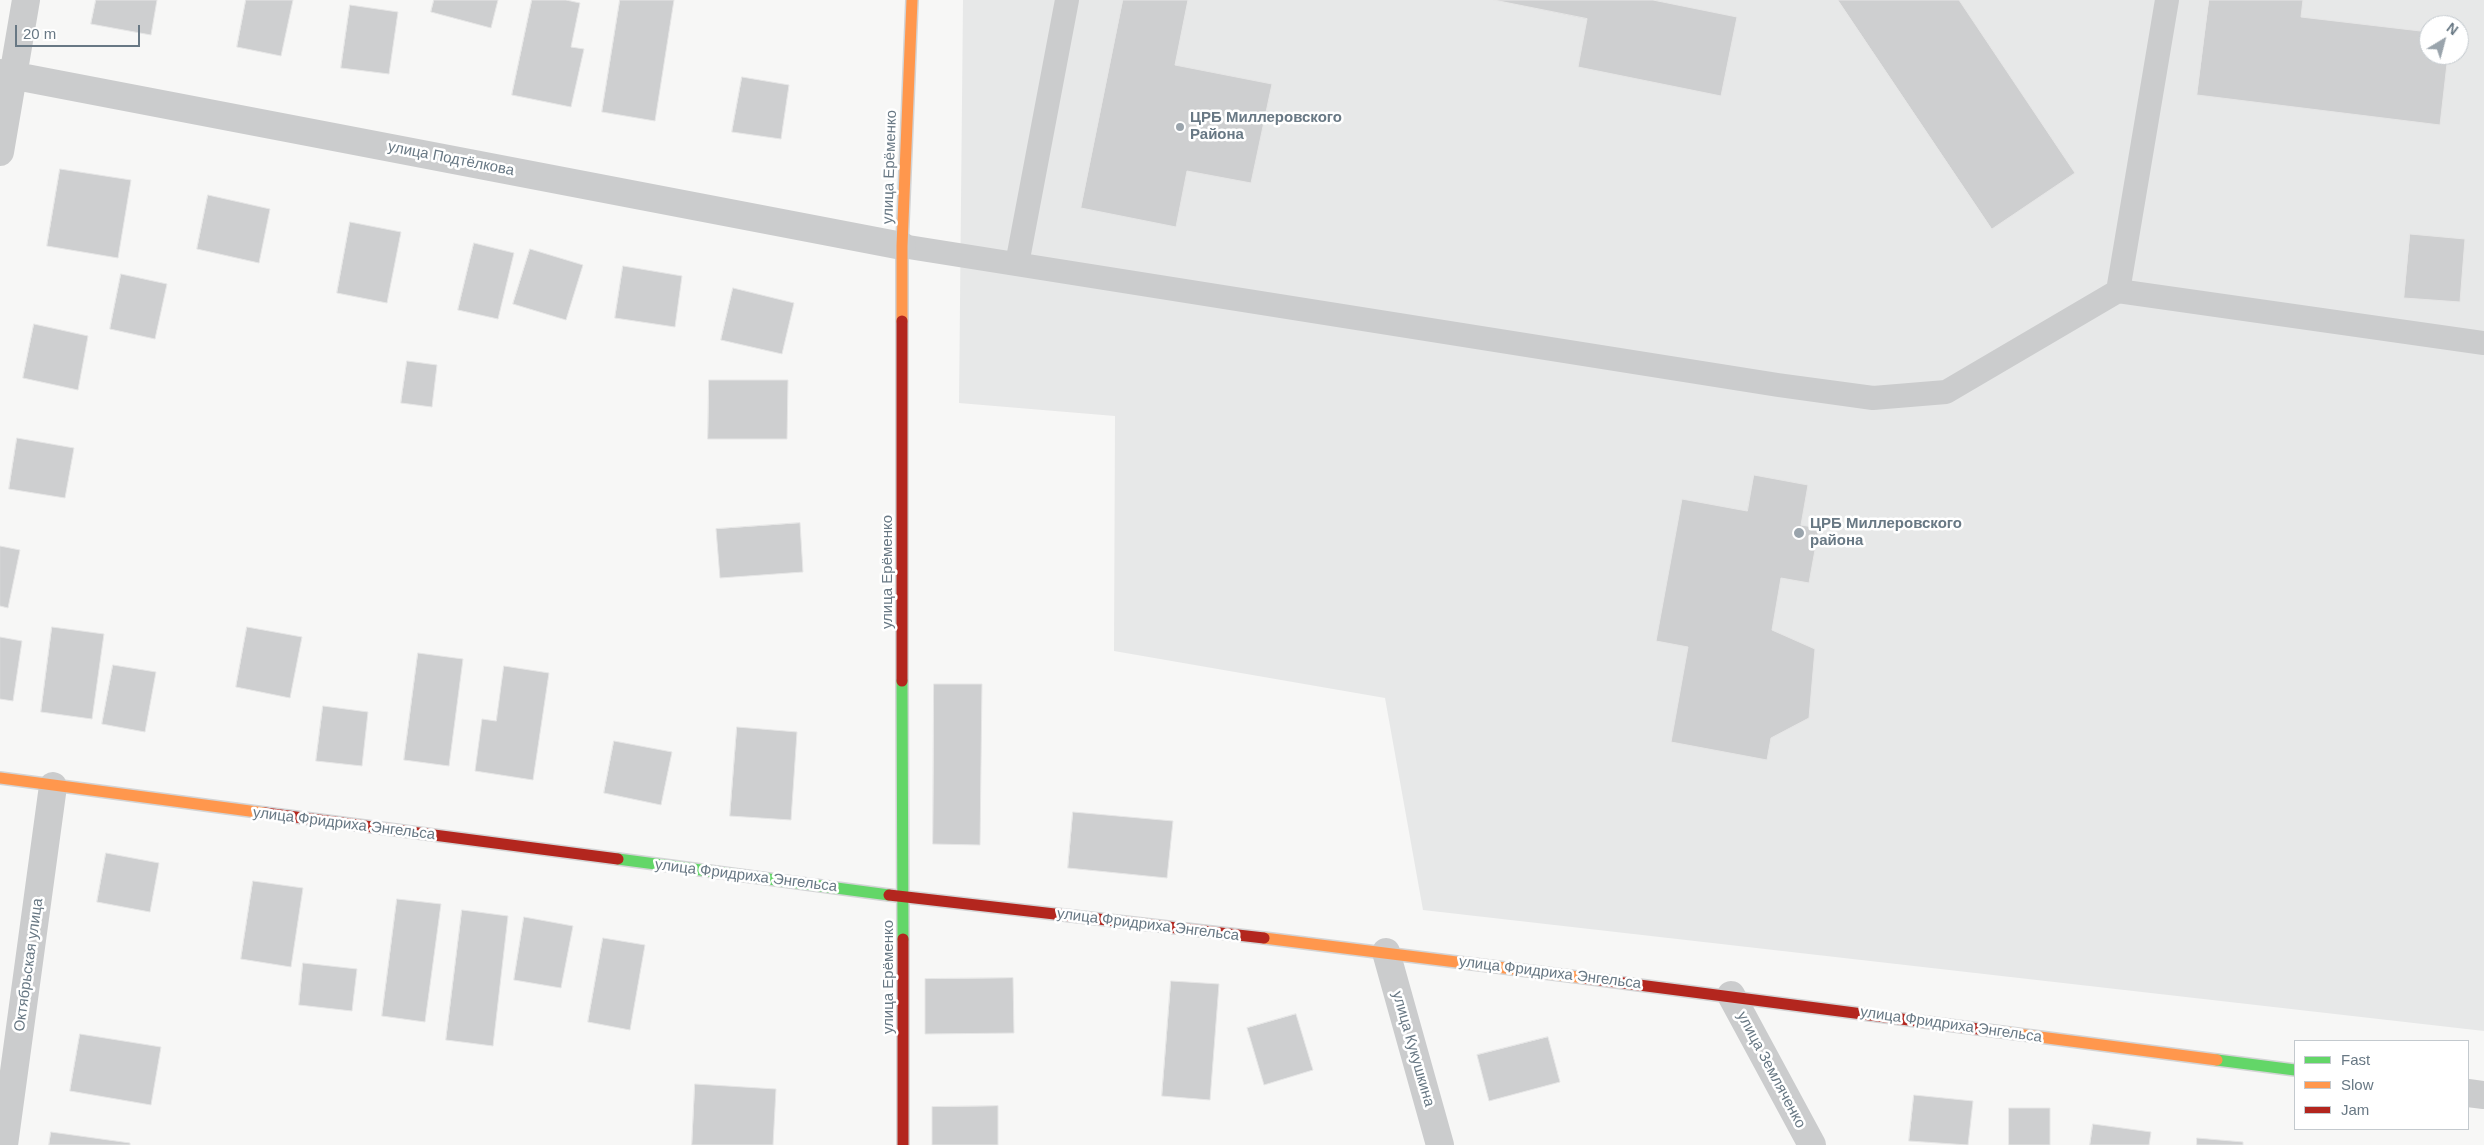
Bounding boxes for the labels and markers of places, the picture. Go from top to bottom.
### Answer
place label: ЦРБ Миллеровского Района [1190,109,1342,144]
marker: ЦРБ Миллеровского Района [1174,121,1186,133]
place label: ЦРБ Миллеровского района [1810,515,1962,550]
marker: ЦРБ Миллеровского района [1792,526,1806,540]

